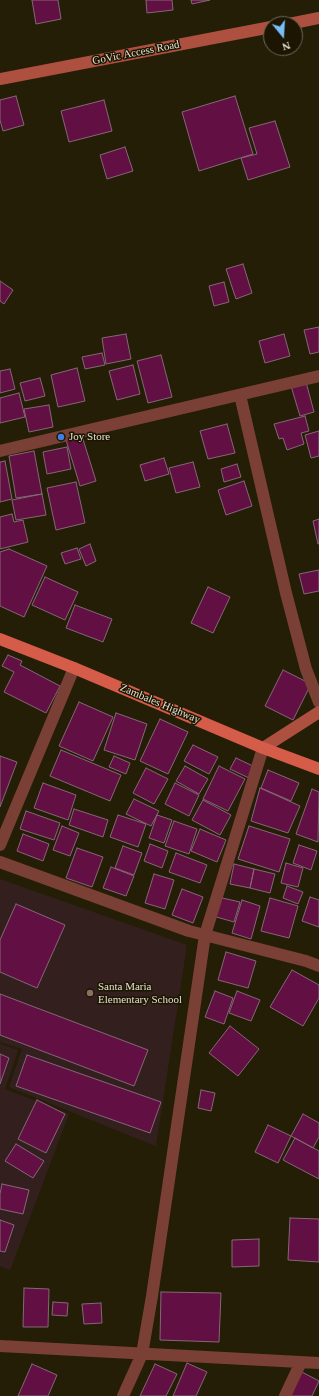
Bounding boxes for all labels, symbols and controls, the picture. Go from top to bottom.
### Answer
north arrow [263,16,303,56]
street label: GoVic Access Road [91,38,181,68]
text: N [281,40,292,53]
place label: Joy Store [69,430,110,444]
marker: Joy Store [56,432,66,442]
street label: Zambales Highway [118,681,202,727]
place label: Santa Maria Elementary School [98,980,182,1006]
marker: Santa Maria Elementary School [85,988,95,998]

